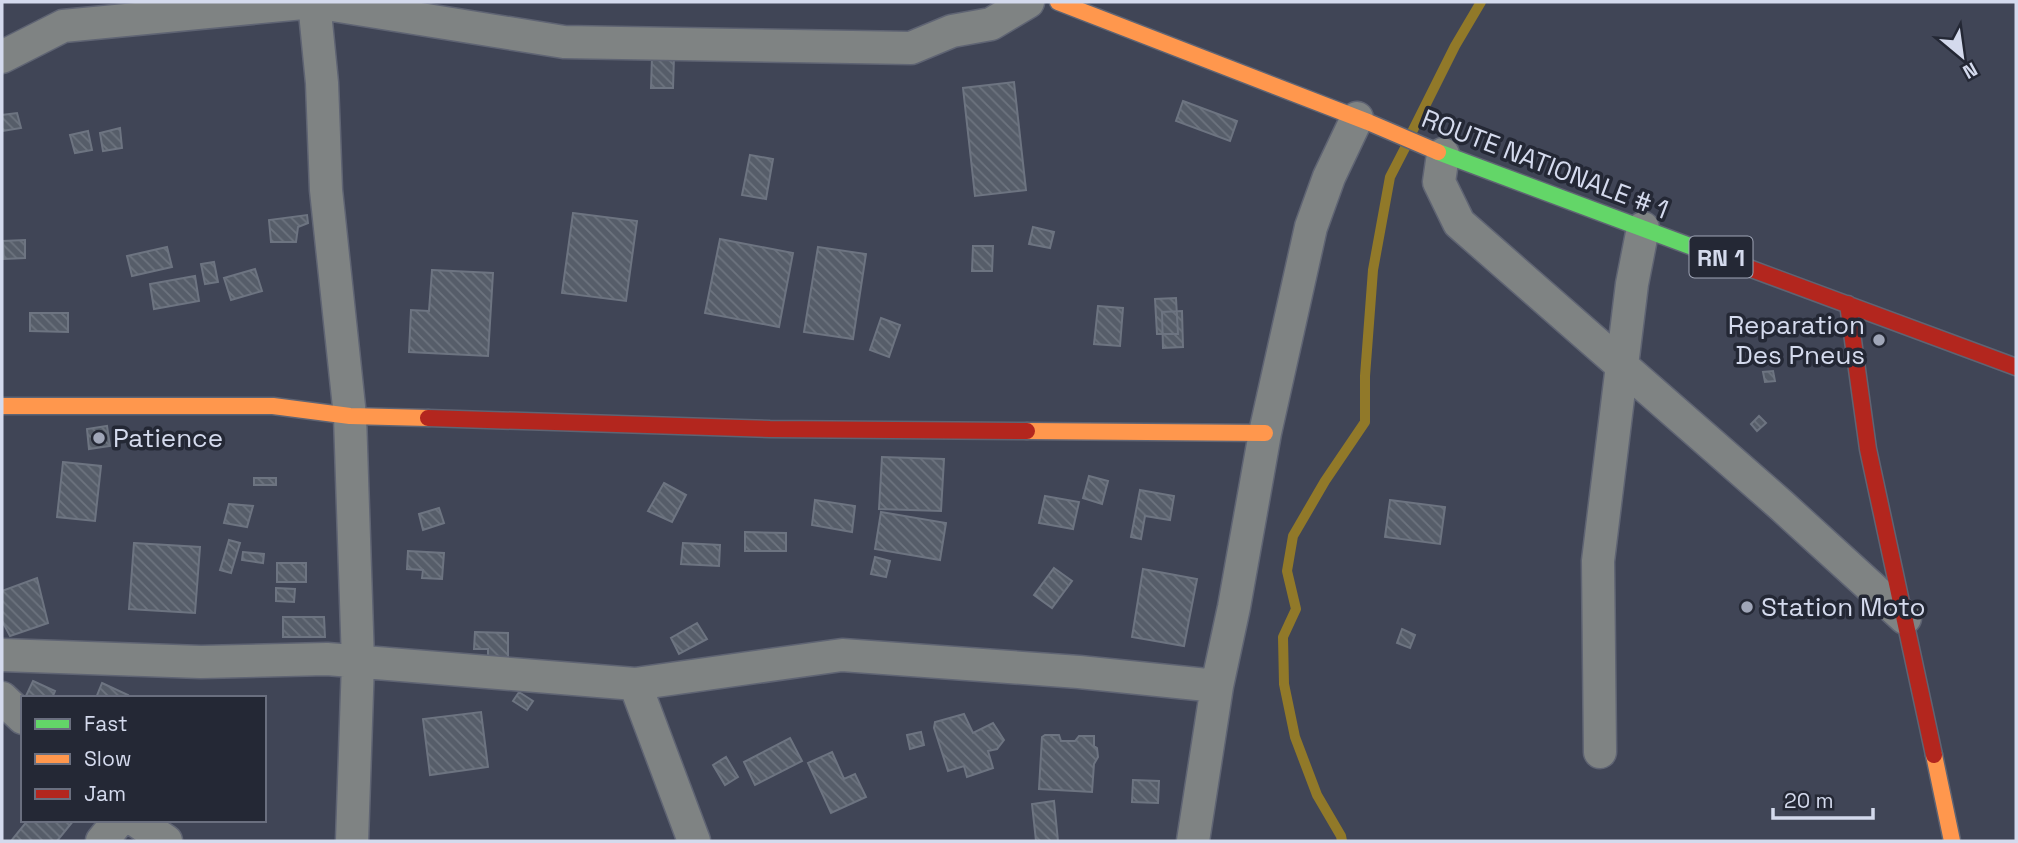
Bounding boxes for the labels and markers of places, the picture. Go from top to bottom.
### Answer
place label: Reparation Des Pneus [1728,308,1865,372]
marker: Reparation Des Pneus [1871,332,1887,348]
place label: Patience [113,421,223,455]
marker: Patience [91,430,107,446]
place label: Station Moto [1761,590,1926,624]
marker: Station Moto [1739,599,1755,615]

